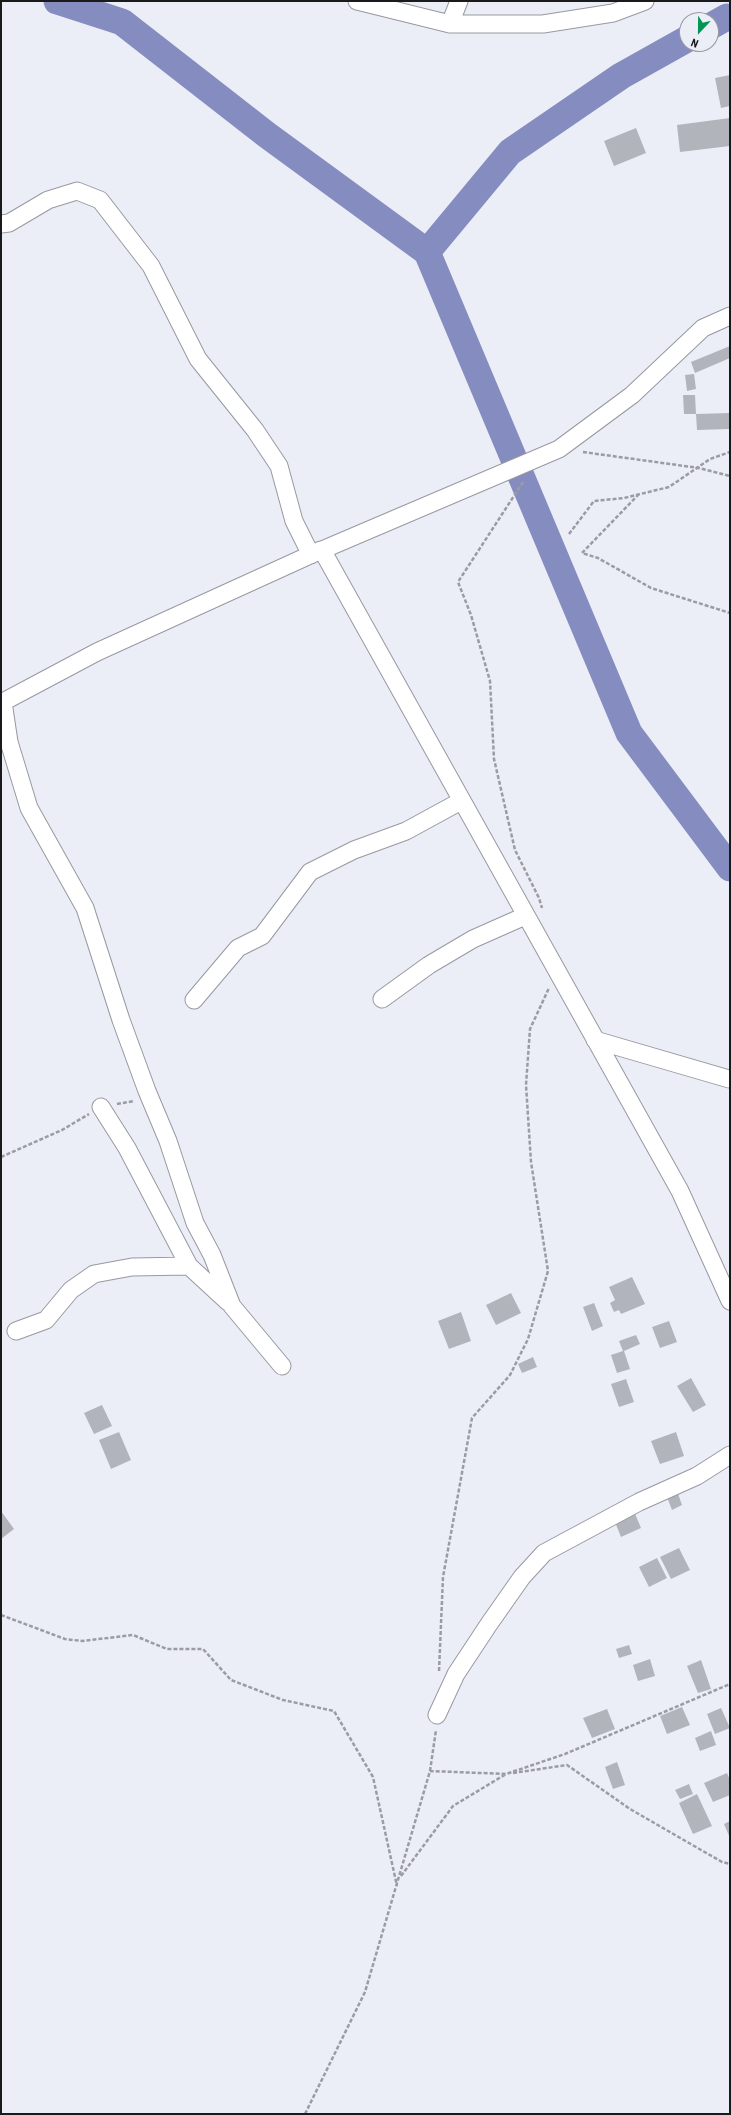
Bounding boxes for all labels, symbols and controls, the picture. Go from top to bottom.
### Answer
north arrow [679,12,719,52]
text: N [689,35,700,50]

